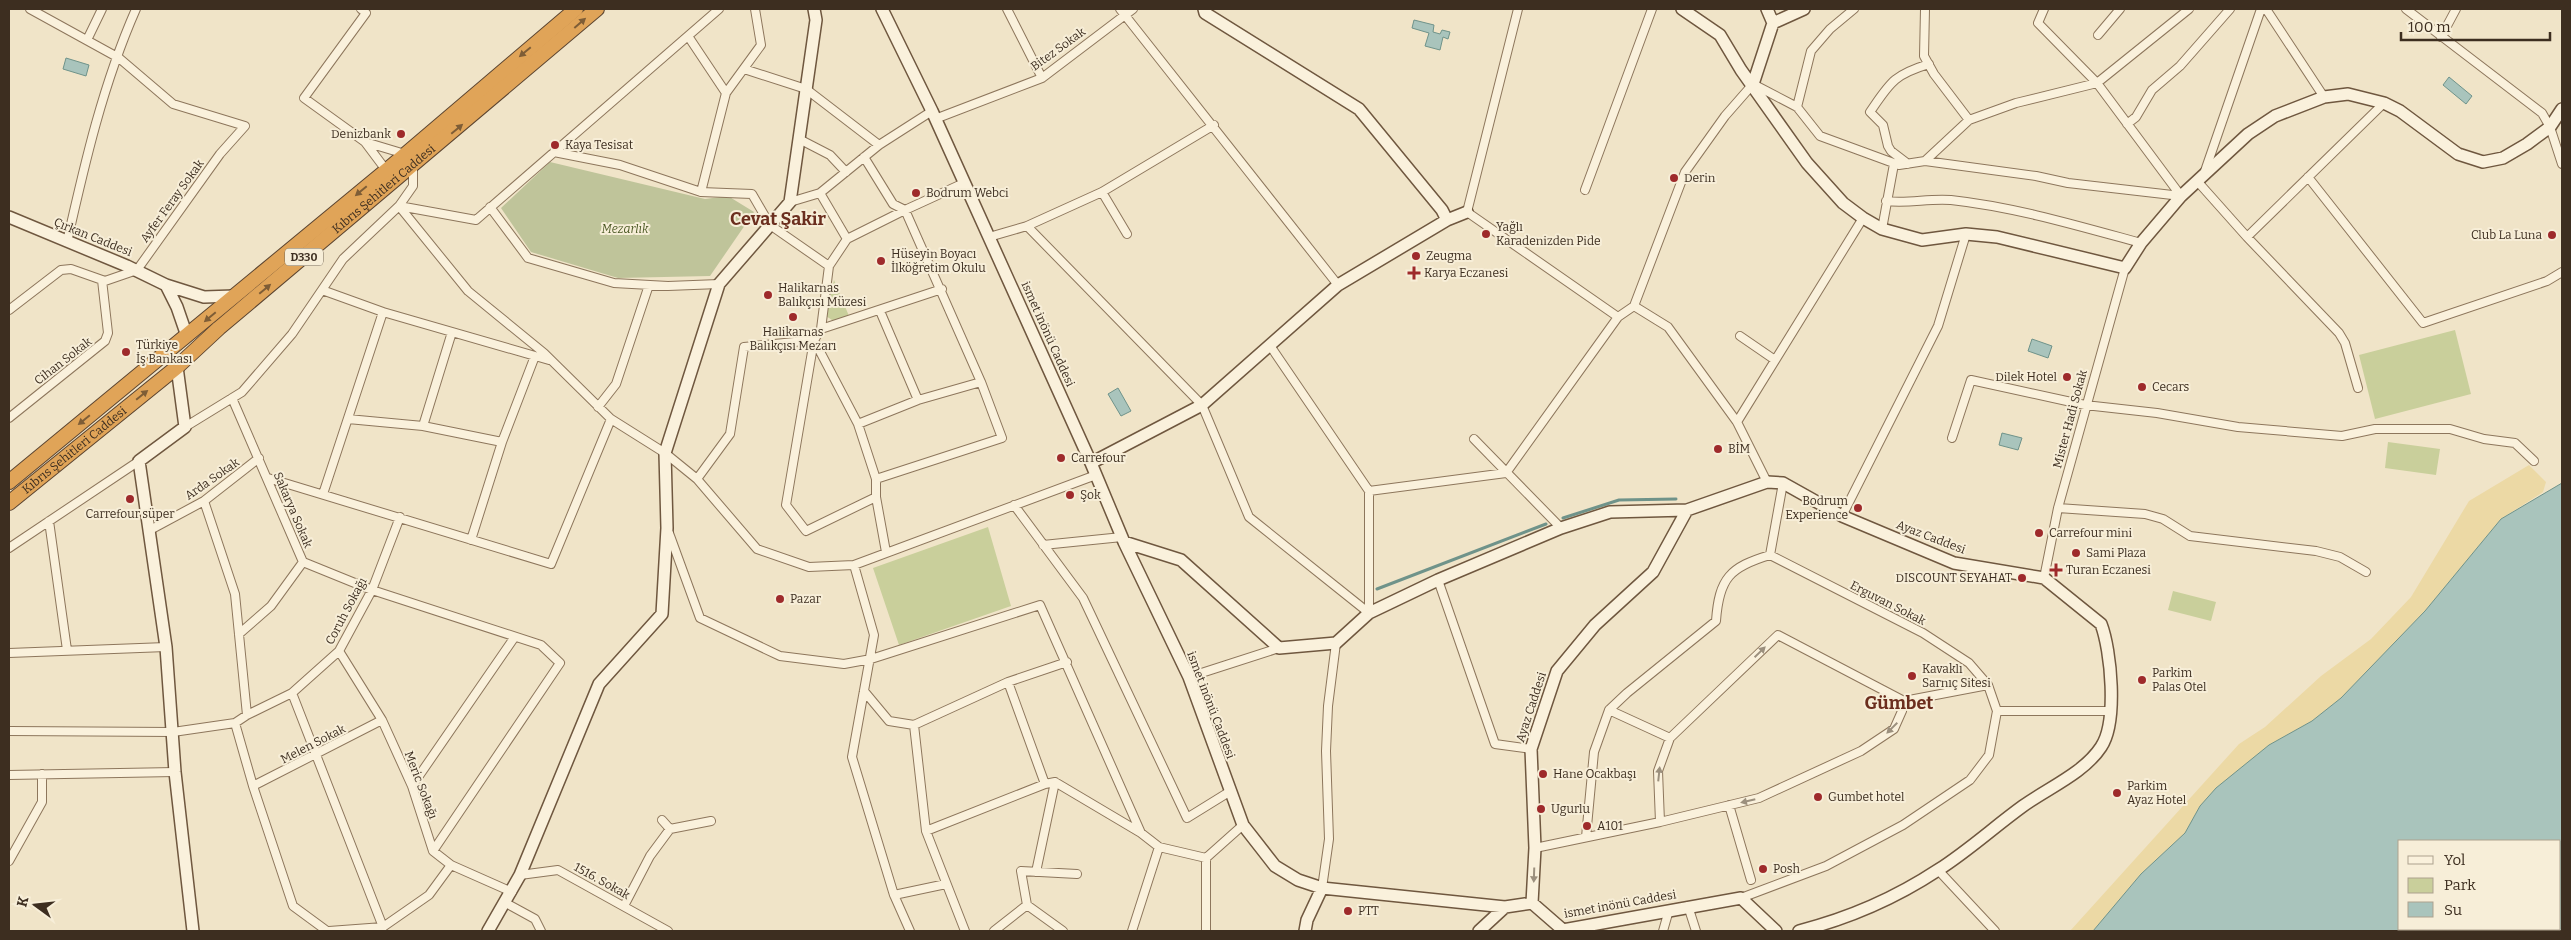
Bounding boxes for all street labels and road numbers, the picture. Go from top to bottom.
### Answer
street label: Bitez Sokak [1028,24,1088,73]
street label: Kıbrıs Şehitleri Caddesi [330,141,438,236]
street label: Ayfer Feray Sokak [137,157,207,245]
street label: Çırkan Caddesi [52,215,135,259]
road number: D330 [285,248,323,266]
street label: ismet inönü Caddesi [1018,279,1078,389]
street label: Cihan Sokak [32,334,95,388]
street label: Mister Hadi Sokak [2050,368,2090,470]
street label: Kıbrıs Şehitleri Caddesi [19,404,130,497]
street label: Arda Sokak [182,455,242,503]
street label: Sakarya Sokak [271,470,315,550]
street label: Ayaz Caddesi [1894,517,1968,557]
street label: Coruh Sokağı [322,575,370,647]
street label: Erguvan Sokak [1848,578,1928,628]
street label: ismet inönü Caddesi [1184,649,1238,761]
street label: Ayaz Caddesi [1513,670,1549,744]
street label: Melen Sokak [278,722,348,766]
street label: Meric Sokağı [402,749,440,821]
street label: 1516. Sokak [572,860,633,902]
street label: ismet inönü Caddesi [1563,887,1678,921]

